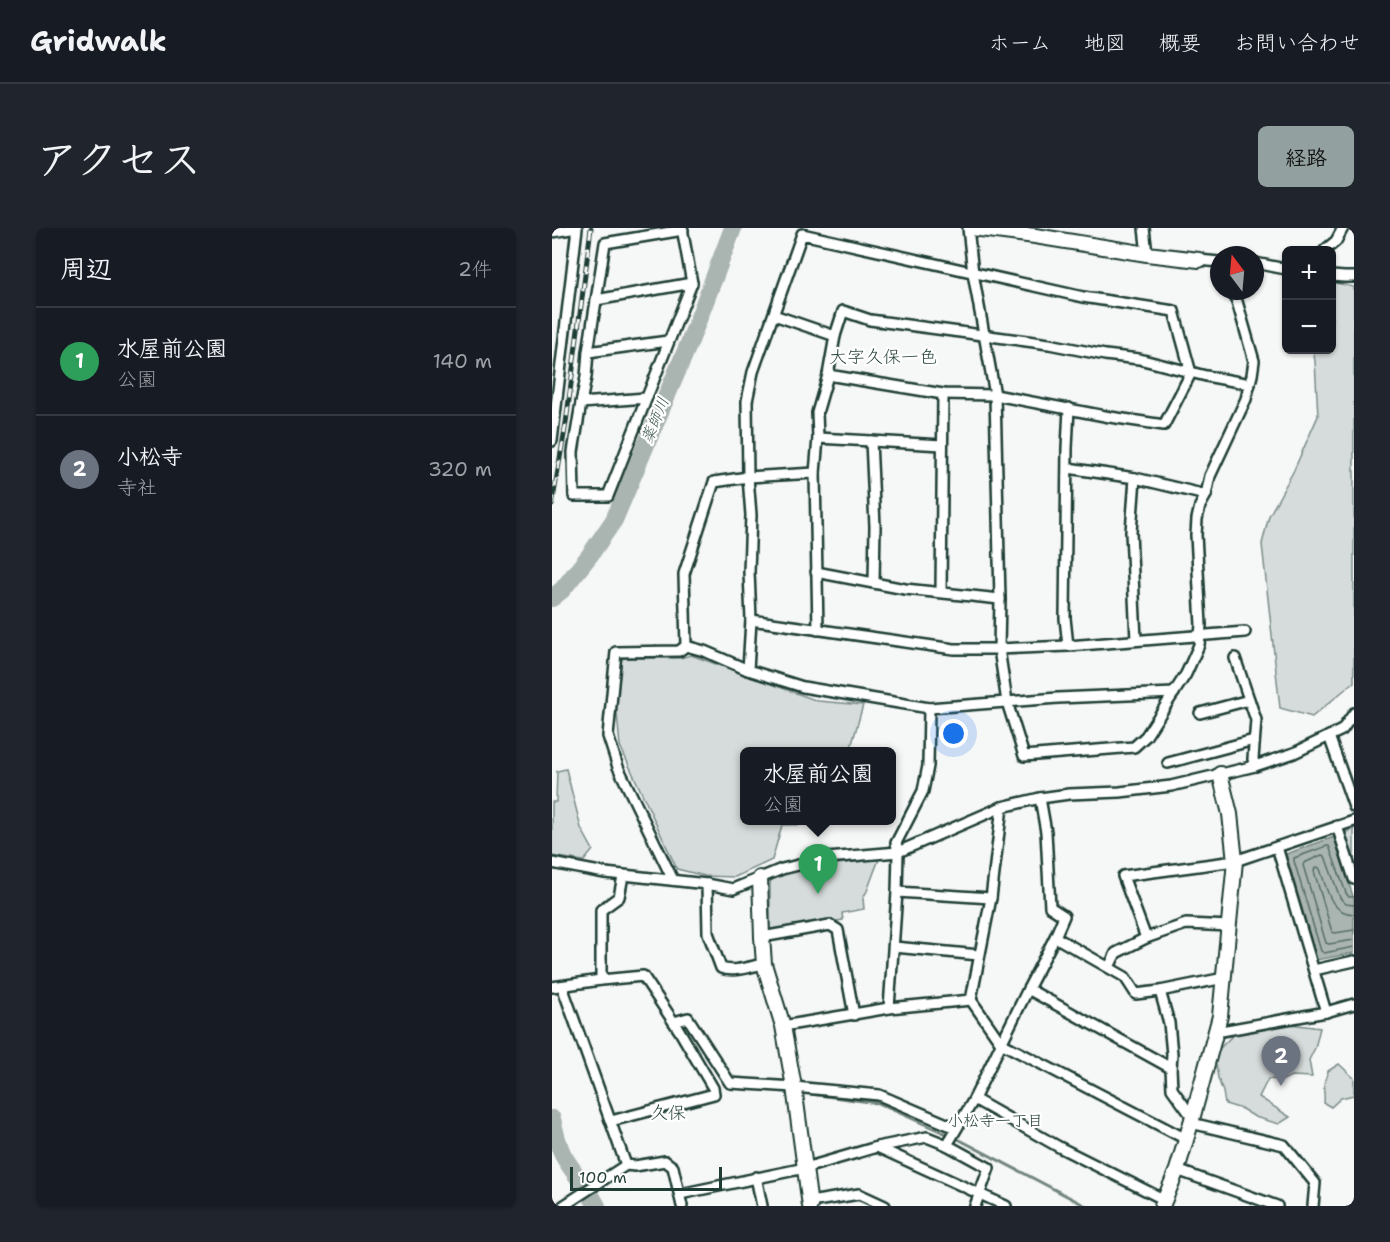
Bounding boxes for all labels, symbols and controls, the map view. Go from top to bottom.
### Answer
text: Gridwalk [30,22,167,60]
text: ホーム [989,29,1051,57]
text: 地図 [1084,29,1126,57]
text: 概要 [1159,29,1201,57]
text: お問い合わせ [1234,29,1360,57]
button: 経路 [1258,126,1354,187]
text: アクセス [36,131,201,187]
north arrow [1210,246,1264,300]
map controls [1282,246,1336,354]
button: + [1282,246,1336,300]
text: 周辺 [60,251,112,286]
text: 2件 [458,256,492,282]
button: − [1282,300,1336,354]
text: 水屋前公園 [117,334,227,363]
district label: 大字久保一色 [829,345,937,369]
text: 1 [75,348,84,374]
text: 140 m [433,348,492,374]
text: 公園 [117,366,157,392]
water label: 薬師川 [636,394,674,446]
text: 小松寺 [117,442,183,471]
text: 2 [73,456,87,482]
text: 320 m [428,456,492,482]
text: 寺社 [117,474,157,500]
your location [939,719,968,748]
popup [740,747,896,825]
text: 水屋前公園 [763,759,873,788]
text: 公園 [763,791,803,817]
pin: 1 [798,844,838,894]
pin: 2 [1262,1036,1300,1086]
district label: 久保 [650,1101,686,1125]
district label: 小松寺一丁目 [947,1110,1043,1131]
scale bar [570,1164,722,1192]
text: 100 m [579,1167,627,1188]

